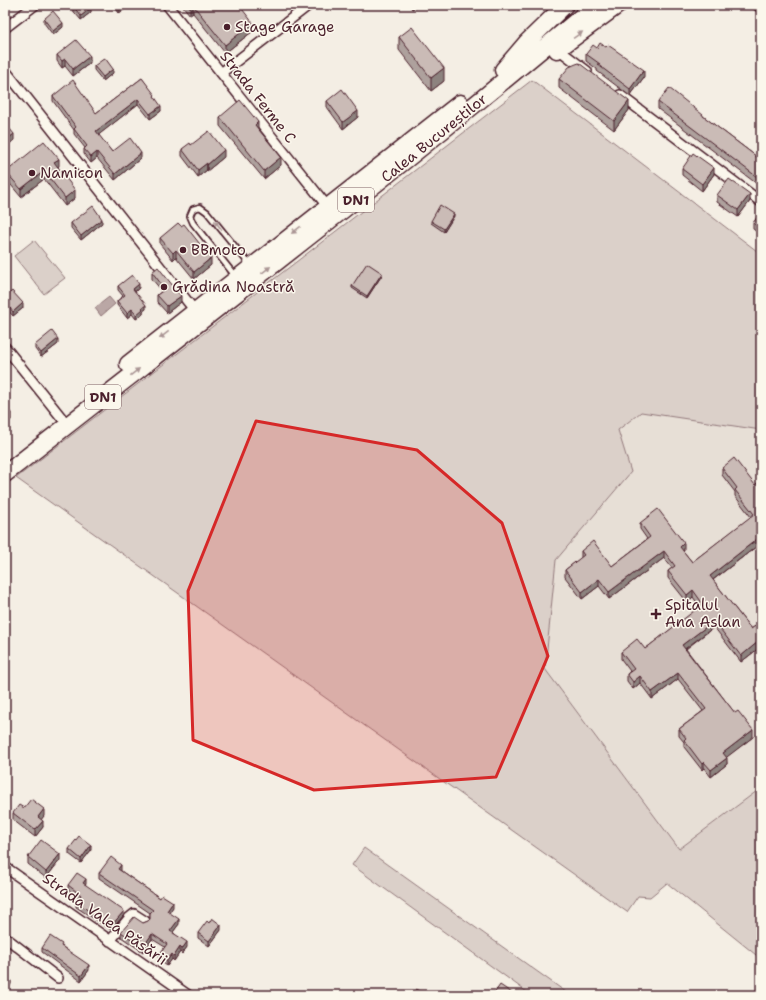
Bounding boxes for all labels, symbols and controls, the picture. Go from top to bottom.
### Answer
place label: Stage Garage [235,17,335,37]
marker: Stage Garage [222,22,232,32]
one-way arrow [573,31,583,39]
street label: Strada Ferme C [216,47,300,147]
street label: Calea Bucureștilor [377,89,492,188]
place label: Namicon [40,163,103,183]
marker: Namicon [27,168,37,178]
road number: DN1 [338,188,374,212]
one-way arrow [214,219,222,230]
one-way arrow [291,226,302,235]
place label: BBmoto [191,240,246,260]
marker: BBmoto [178,245,188,255]
one-way arrow [261,266,272,274]
place label: Grădina Noastră [172,277,295,297]
marker: Grădina Noastră [159,282,169,292]
one-way arrow [159,331,170,339]
one-way arrow [130,368,140,376]
road number: DN1 [85,385,121,409]
place label: Spitalul Ana Aslan [665,595,740,632]
marker: Spitalul Ana Aslan [650,608,662,620]
street label: Strada Valea Păsării [39,868,171,970]

